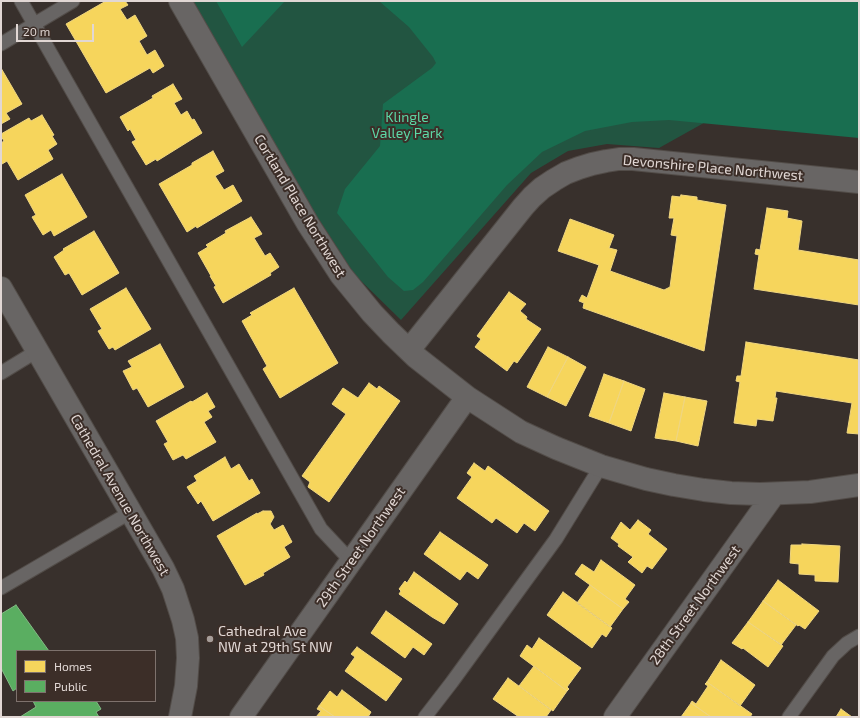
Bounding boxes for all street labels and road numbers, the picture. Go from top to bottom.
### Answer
street label: Cortland Place Northwest [251,131,349,281]
street label: Devonshire Place Northwest [622,152,804,184]
street label: Cathedral Avenue Northwest [67,411,173,579]
street label: 29th Street Northwest [313,484,409,610]
street label: 28th Street Northwest [646,542,744,668]

